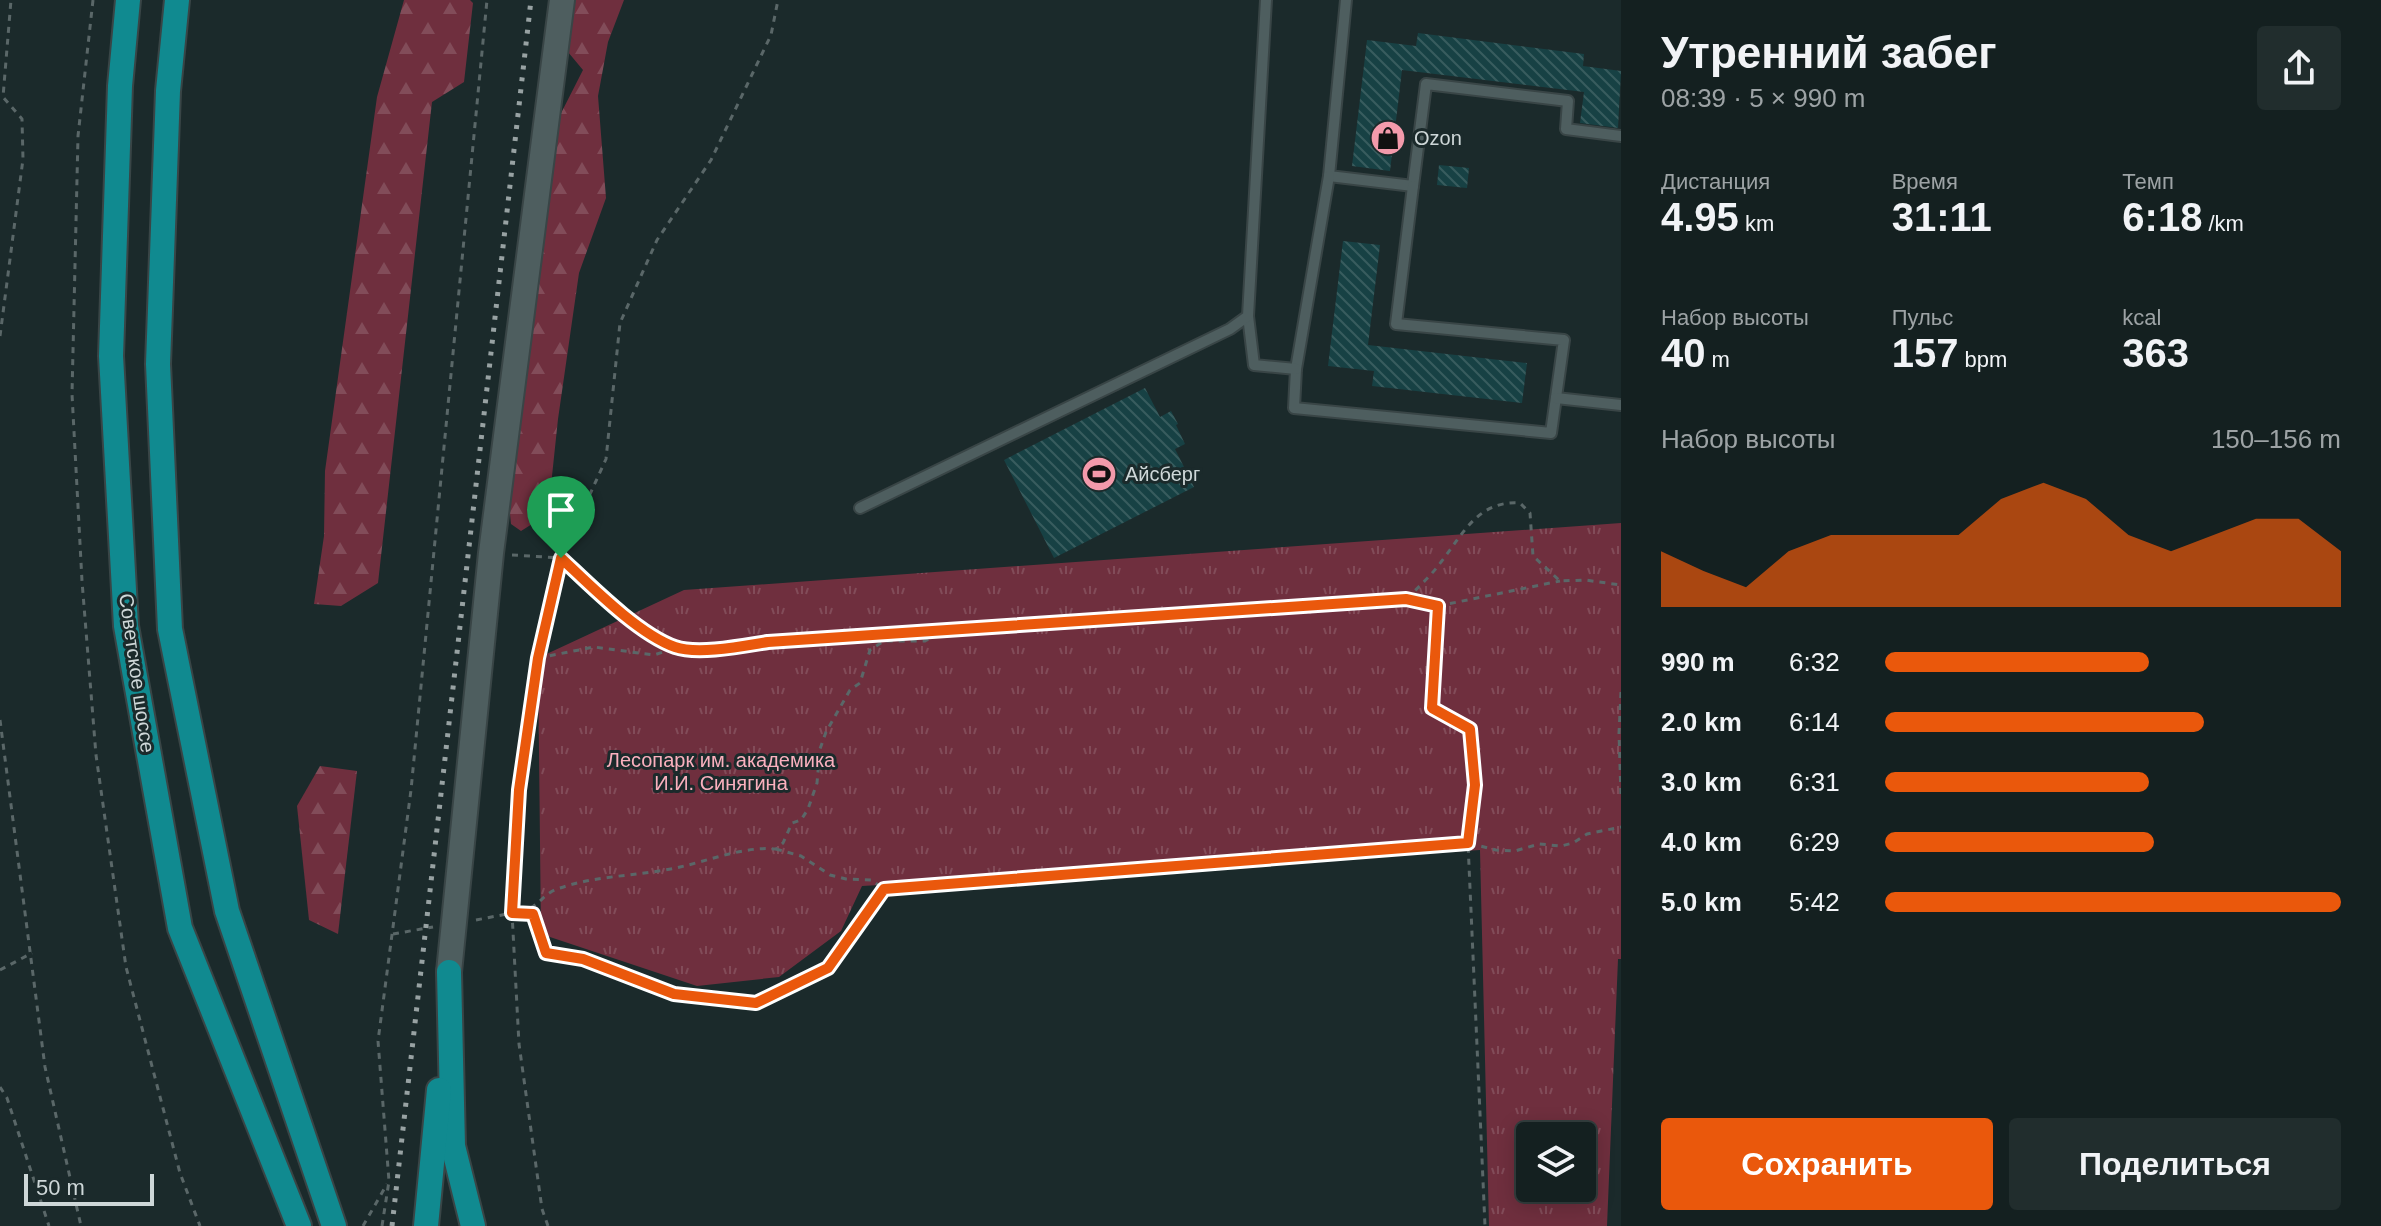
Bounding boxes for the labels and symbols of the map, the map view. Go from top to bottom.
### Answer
shop icon: Ozon [1369,119,1407,157]
place label: Ozon [1414,127,1462,149]
sports icon: Айсберг [1080,455,1118,493]
place label: Айсберг [1125,463,1200,485]
pin [527,476,595,558]
street label: Советское шоссе [115,592,159,754]
park label: Лесопарк им. академика И.И. Синягина [607,749,836,794]
scale bar [24,1170,154,1206]

